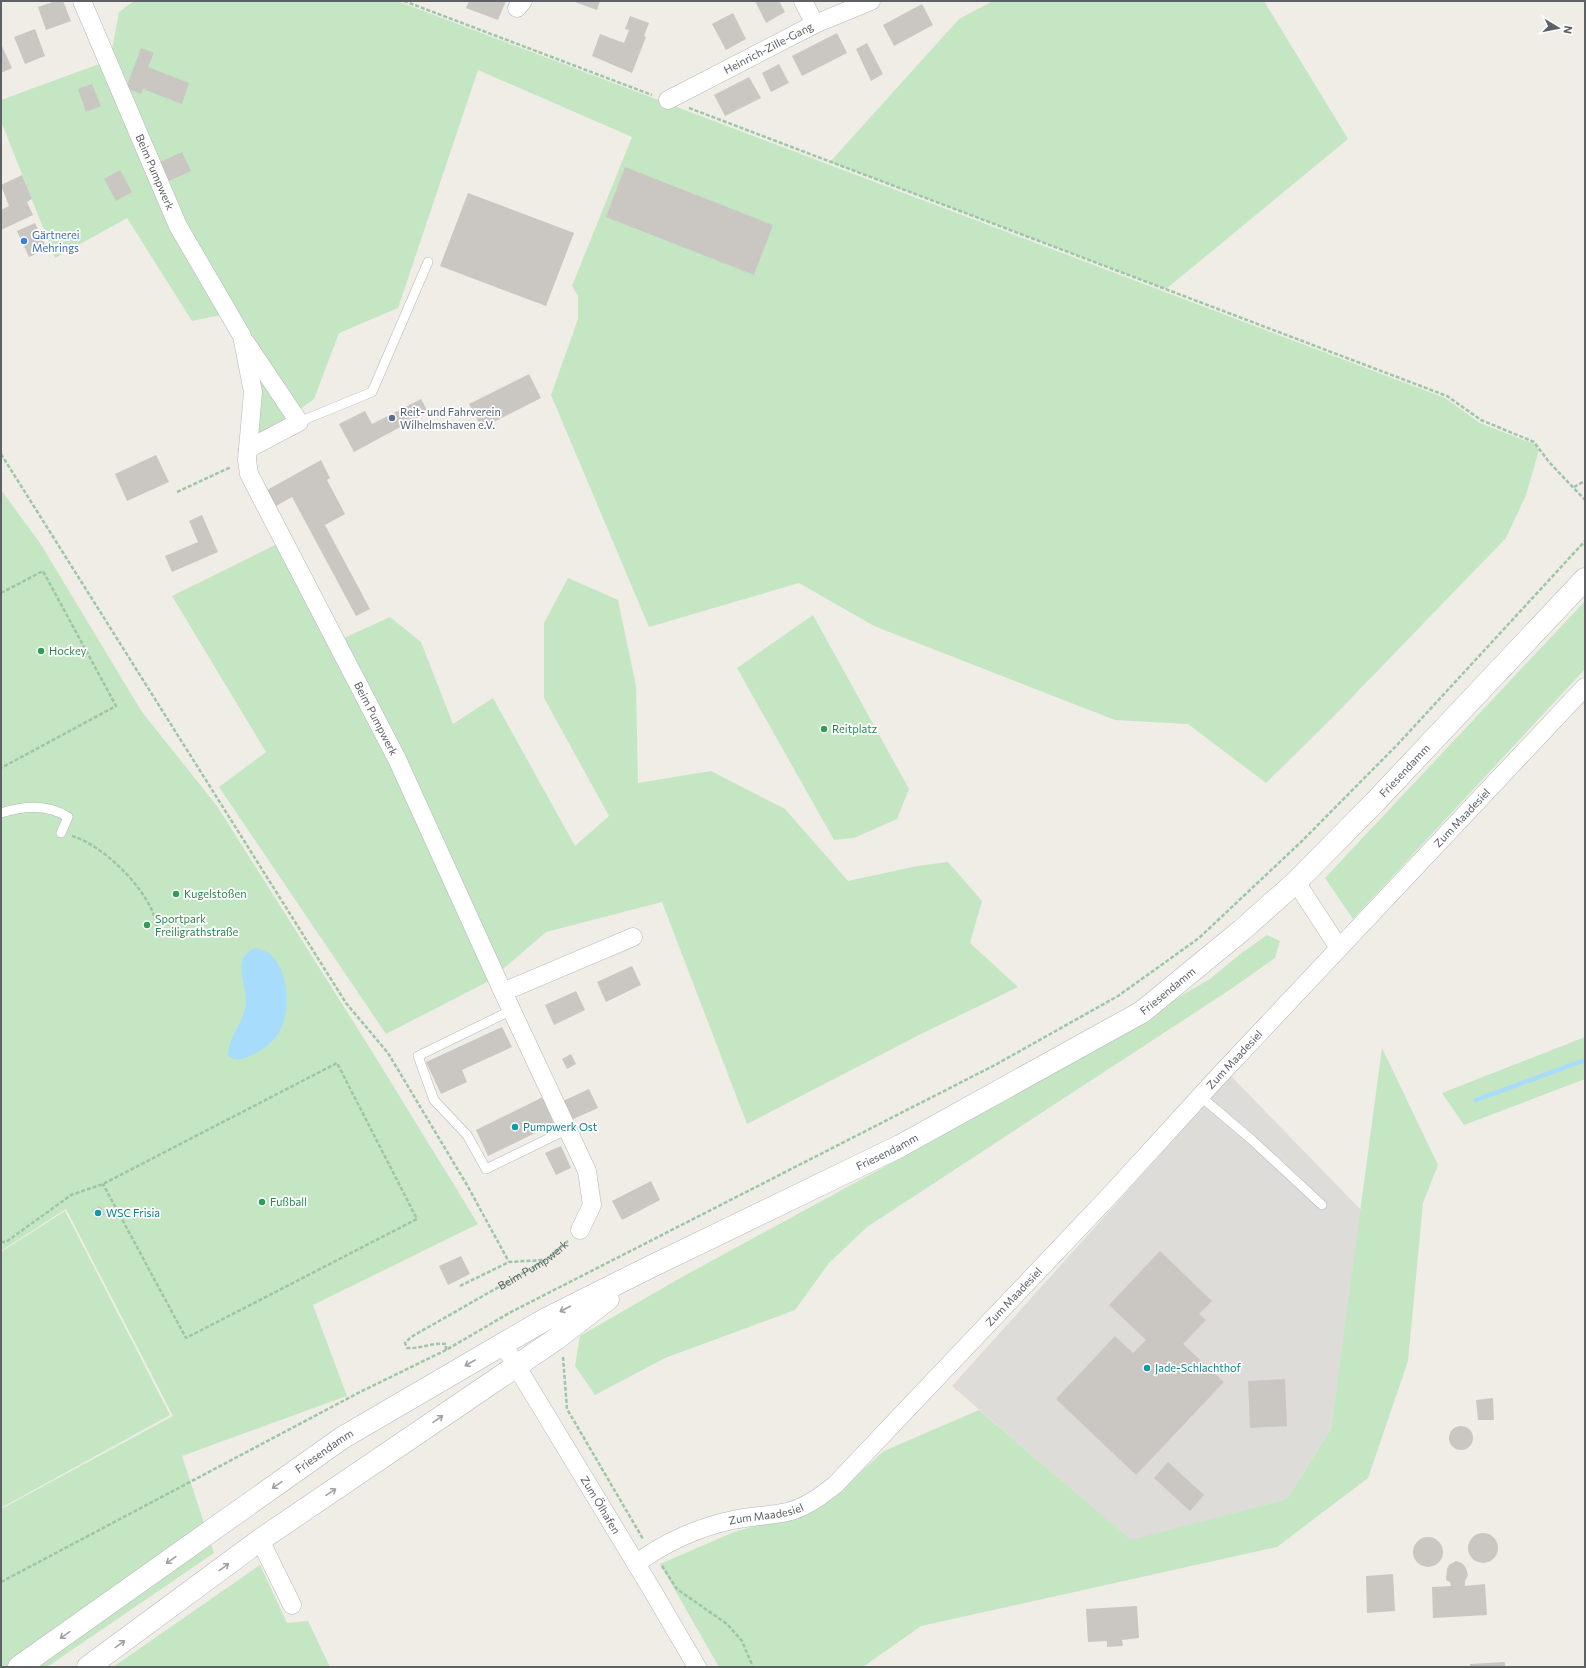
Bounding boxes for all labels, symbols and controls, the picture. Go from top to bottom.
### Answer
north arrow [1538,8,1578,48]
street label: Heinrich-Zille-Gang [721,19,815,76]
text: N [1561,25,1575,35]
street label: Beim Pumpwerk [134,132,177,212]
place label: Gärtnerei Mehrings [32,228,80,254]
marker: Gärtnerei Mehrings [19,236,29,246]
place label: Reit- und Fahrverein Wilhelmshaven e.V. [400,405,501,431]
marker: Reit- und Fahrverein Wilhelmshaven e.V. [387,413,397,423]
place label: Hockey [49,644,87,657]
marker: Hockey [36,646,46,656]
street label: Beim Pumpwerk [352,679,401,758]
place label: Reitplatz [832,722,878,735]
marker: Reitplatz [819,724,829,734]
street label: Friesendamm [1376,741,1432,799]
street label: Zum Maadesiel [1431,785,1492,850]
place label: Kugelstoßen [184,887,247,900]
marker: Kugelstoßen [171,889,181,899]
place label: Sportpark Freiligrathstraße [155,912,239,938]
marker: Sportpark Freiligrathstraße [142,920,152,930]
street label: Friesendamm [1137,964,1198,1017]
street label: Zum Maadesiel [1203,1027,1265,1091]
place label: Pumpwerk Ost [523,1120,598,1133]
marker: Pumpwerk Ost [510,1122,520,1132]
street label: Friesendamm [854,1130,920,1172]
place label: Fußball [270,1195,307,1208]
marker: Fußball [257,1197,267,1207]
place label: WSC Frisia [106,1206,160,1219]
marker: WSC Frisia [93,1208,103,1218]
street label: Beim Pumpwerk [495,1237,570,1292]
street label: Zum Maadesiel [982,1264,1044,1328]
one-way arrow [559,1306,571,1314]
one-way arrow [464,1360,476,1368]
place label: Jade-Schlachthof [1155,1361,1242,1375]
marker: Jade-Schlachthof [1142,1363,1152,1373]
one-way arrow [433,1415,444,1423]
street label: Friesendamm [292,1426,355,1475]
street label: Zum Ölhafen [578,1473,623,1536]
one-way arrow [272,1481,283,1489]
one-way arrow [325,1488,336,1496]
street label: Zum Maadesiel [727,1500,805,1527]
one-way arrow [165,1556,176,1564]
one-way arrow [219,1563,230,1571]
one-way arrow [59,1631,70,1639]
one-way arrow [114,1640,125,1648]

